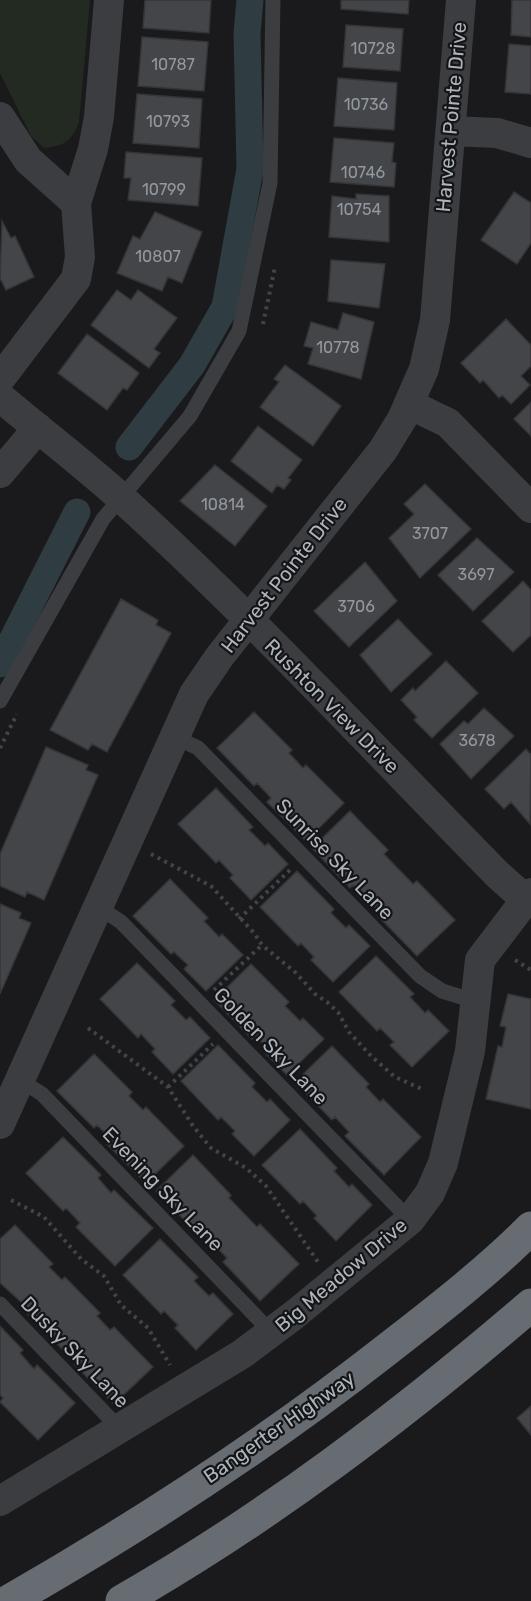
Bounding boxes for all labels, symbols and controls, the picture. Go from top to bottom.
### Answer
street label: Harvest Pointe Drive [431,21,471,213]
house number: 10728 [351,39,395,58]
house number: 10787 [151,55,195,74]
house number: 10736 [344,95,389,114]
house number: 10793 [146,112,190,131]
house number: 10746 [341,163,385,182]
house number: 10799 [142,180,186,199]
house number: 10754 [337,200,381,219]
house number: 10807 [135,247,181,266]
house number: 10778 [316,338,360,357]
street label: Harvest Pointe Drive [216,492,352,658]
house number: 10814 [201,495,245,514]
house number: 3707 [412,524,448,543]
house number: 3697 [458,565,494,584]
house number: 3706 [337,597,375,616]
street label: Rushton View Drive [260,634,404,778]
house number: 3678 [458,731,496,750]
street label: Sunrise Sky Lane [271,793,399,925]
street label: Golden Sky Lane [209,982,333,1110]
street label: Evening Sky Lane [98,1122,228,1256]
street label: Big Meadow Drive [270,1213,412,1337]
street label: Dusky Sky Lane [16,1291,134,1413]
street label: Bangerter Highway [199,1366,359,1488]

